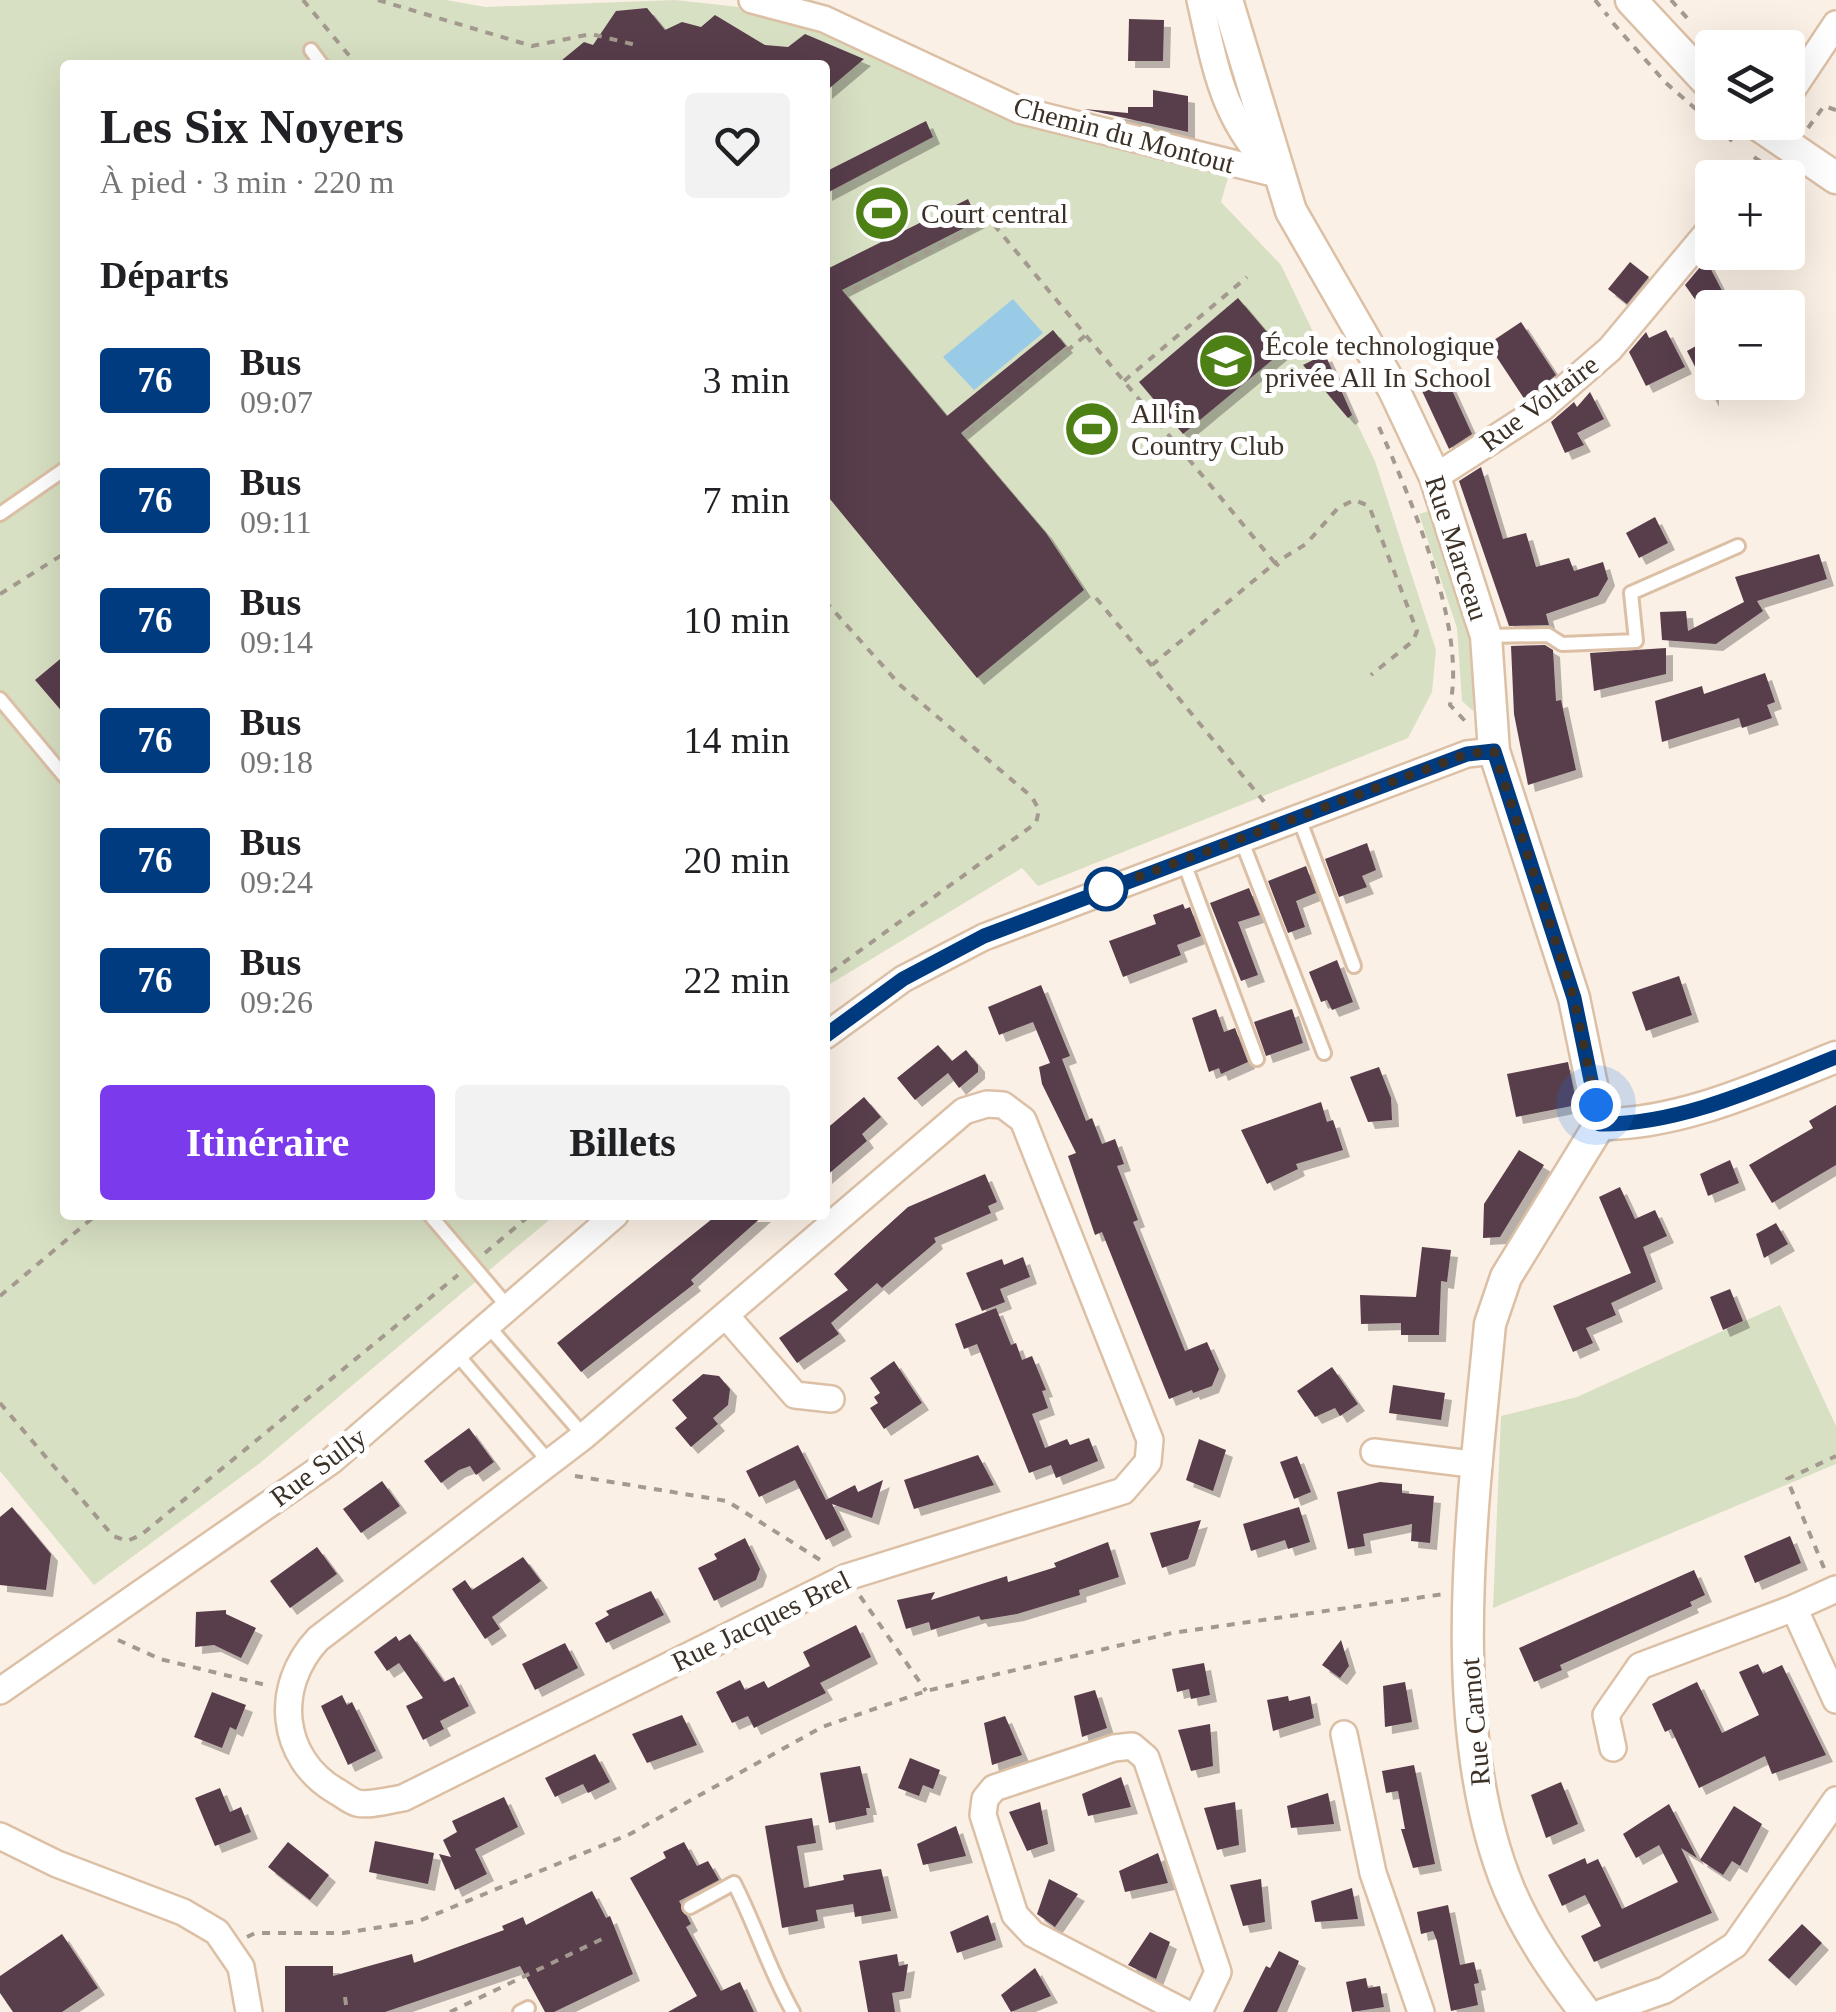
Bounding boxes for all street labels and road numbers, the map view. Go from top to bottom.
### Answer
street label: Chemin du Montout [1010,91,1238,179]
street label: Rue Voltaire [1474,349,1604,457]
street label: Rue Marceau [1419,472,1495,624]
street label: Rue Sully [264,1421,372,1513]
street label: Rue Jacques Brel [667,1564,855,1678]
street label: Rue Carnot [1454,1657,1496,1787]

